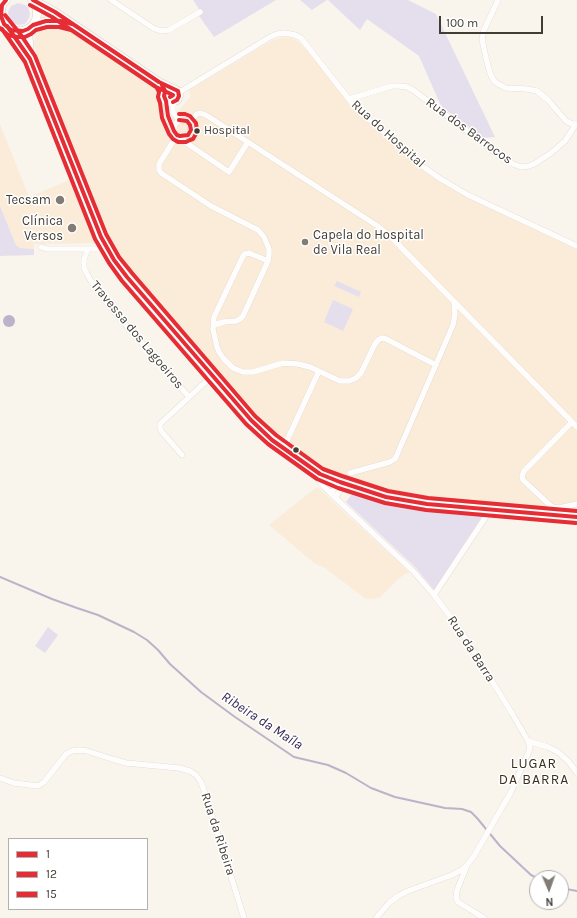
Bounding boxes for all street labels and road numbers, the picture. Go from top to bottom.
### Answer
street label: Rua dos Barrocos [423,94,515,168]
street label: Rua do Hospital [348,97,428,171]
street label: Travessa dos Lagoeiros [87,278,187,392]
street label: Rua da Barra [444,613,498,685]
street label: Rua da Ribeira [197,791,239,877]

